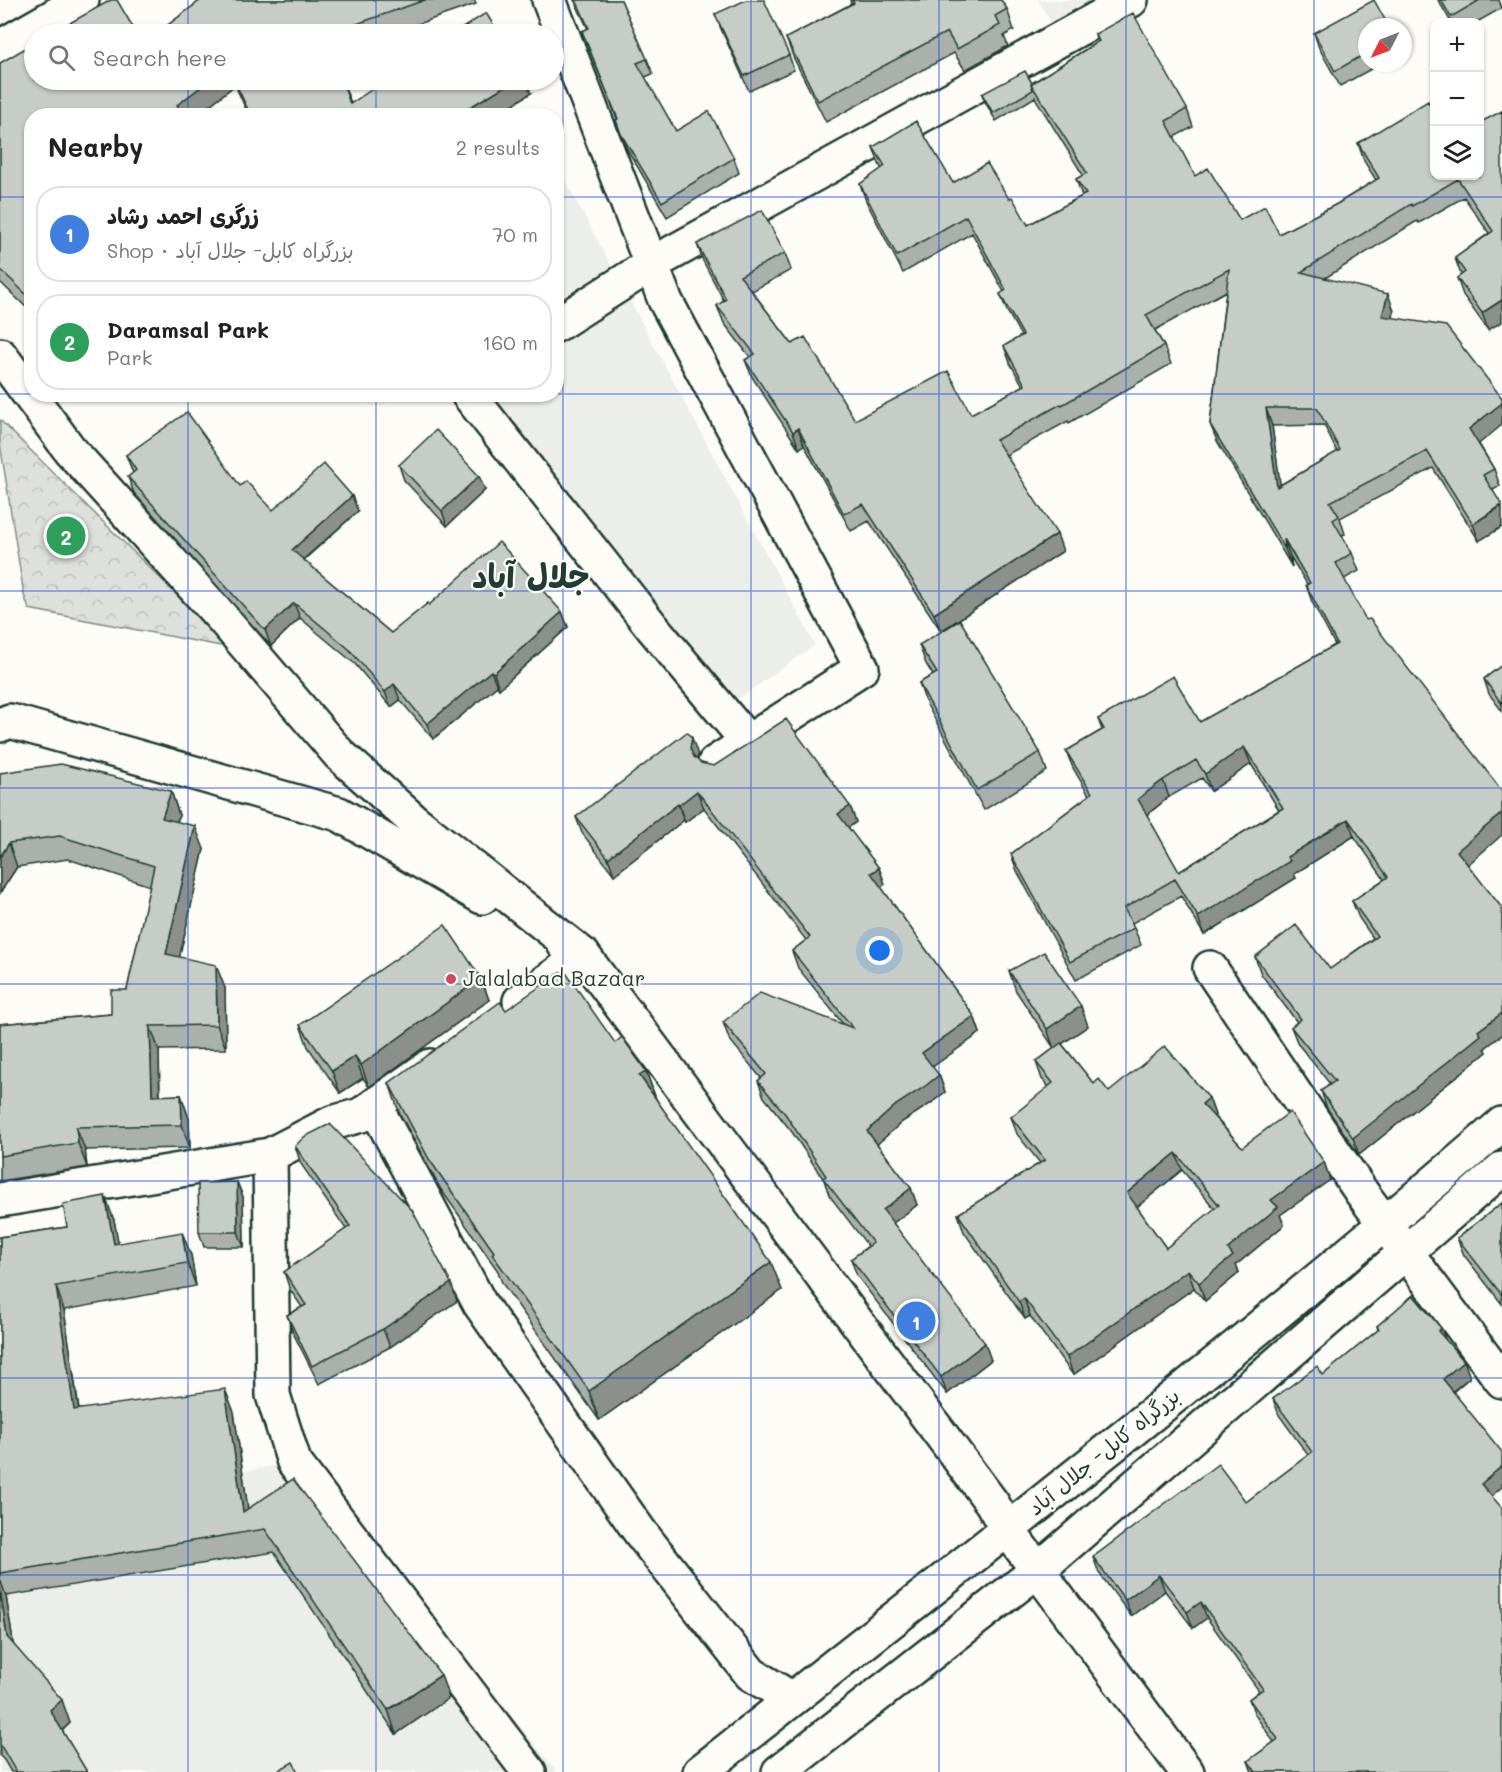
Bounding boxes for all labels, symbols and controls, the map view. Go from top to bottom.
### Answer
north arrow [1358,18,1412,72]
map controls [1430,18,1484,180]
button: + [1430,18,1484,72]
search box [24,24,564,90]
icon: search [45,41,78,74]
text: Search here [93,43,227,72]
button: − [1430,72,1484,126]
button: layers [1430,126,1484,180]
text: Nearby [48,130,143,164]
text: 2 results [456,134,540,160]
text: زرگری احمد رشاد [107,201,259,230]
text: 1 [65,221,74,247]
text: 70 m [492,221,538,247]
text: Shop · بزرگراه کابل- جلال آباد [107,237,354,263]
text: Daramsal Park [107,315,269,344]
text: 2 [64,329,75,355]
text: 160 m [482,329,538,355]
text: Park [107,344,152,370]
pin: 2 [46,514,86,558]
district label: جلال آباد [472,553,590,597]
your location [865,936,894,965]
place label: Jalalabad Bazaar [463,964,645,991]
marker: Jalalabad Bazaar [444,972,458,986]
pin: 1 [896,1298,936,1344]
street label: بزرگراه کابل- جلال آباد [1022,1381,1185,1521]

